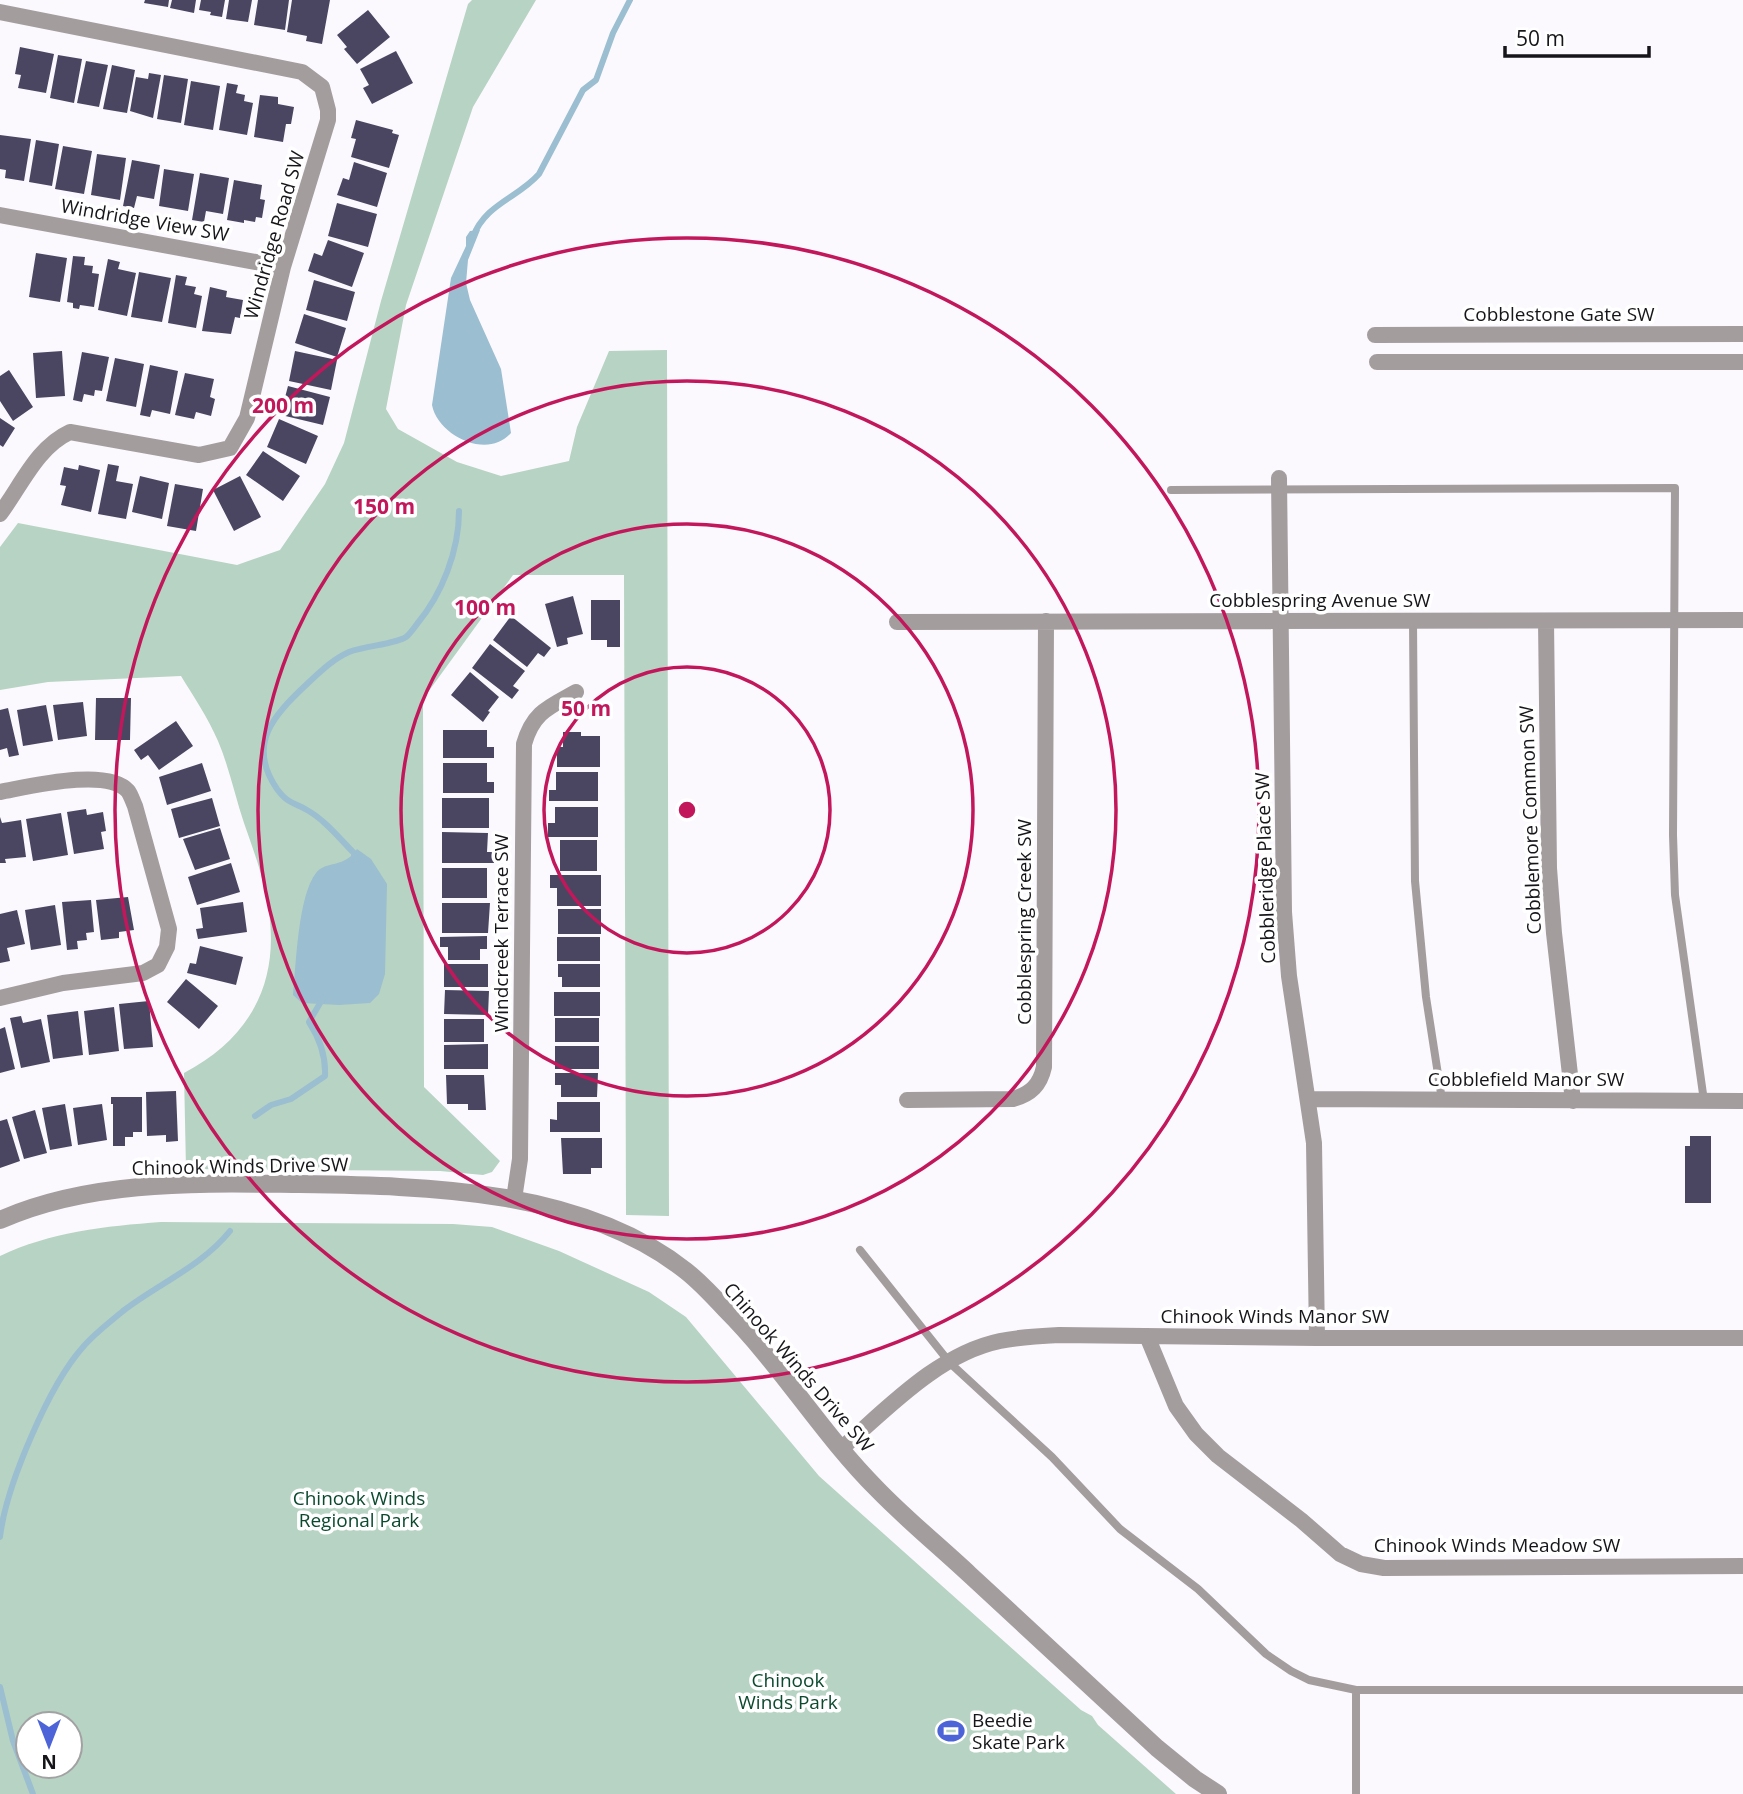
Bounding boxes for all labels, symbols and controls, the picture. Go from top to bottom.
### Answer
scale bar [1505,14,1648,58]
text: 50 m [1516,24,1565,52]
street label: Windridge Road SW [238,147,311,322]
street label: Windridge View SW [59,192,231,248]
street label: Cobblestone Gate SW [1463,301,1655,327]
text: 200 m [252,391,314,419]
text: 150 m [353,492,415,520]
street label: Cobblespring Avenue SW [1209,587,1431,613]
text: 100 m [454,593,516,621]
text: 50 m [561,694,611,722]
street label: Cobblemore Common SW [1513,705,1547,935]
street label: Cobbleridge Place SW [1249,771,1281,964]
centre of rings [675,798,699,822]
street label: Cobblespring Creek SW [1011,818,1037,1025]
street label: Windcreek Terrace SW [488,833,514,1032]
street label: Cobblefield Manor SW [1428,1066,1625,1092]
street label: Chinook Winds Drive SW [131,1151,349,1181]
street label: Chinook Winds Drive SW [718,1277,880,1458]
street label: Chinook Winds Manor SW [1161,1303,1390,1329]
park label: Chinook Winds Regional Park [293,1485,425,1533]
street label: Chinook Winds Meadow SW [1374,1532,1621,1558]
park label: Chinook Winds Park [738,1667,838,1715]
place label: Beedie Skate Park [972,1707,1065,1755]
north arrow [14,1710,84,1780]
sports icon: Beedie Skate Park [936,1716,966,1746]
text: N [41,1749,57,1775]

